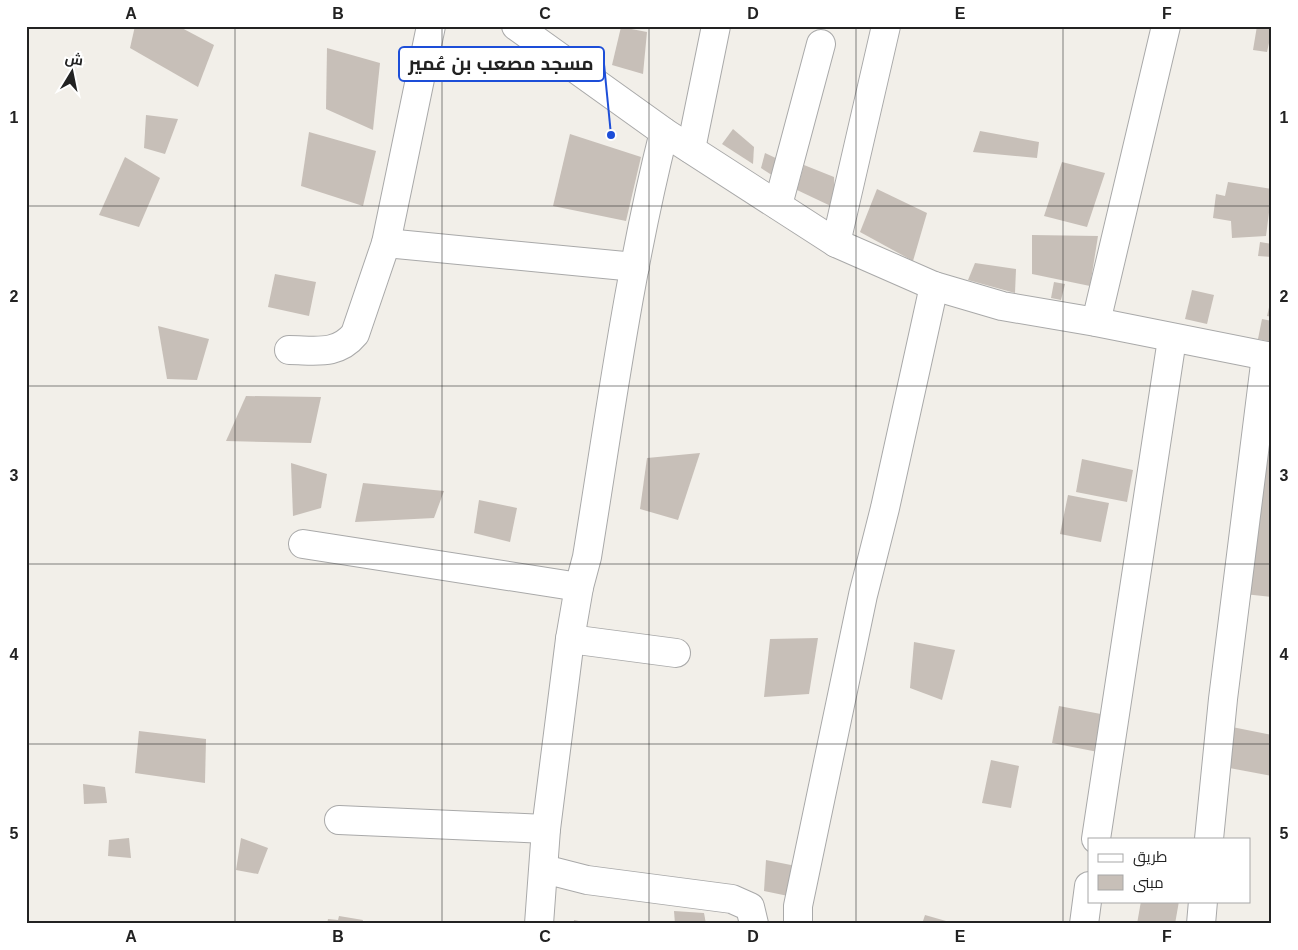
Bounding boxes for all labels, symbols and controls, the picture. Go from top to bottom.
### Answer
text: A [125,5,137,22]
text: B [332,5,344,22]
text: C [539,5,551,22]
text: D [747,5,759,22]
text: E [955,5,966,22]
text: F [1162,5,1172,22]
callout: مسجد مصعب بن عُمير [399,47,604,81]
north arrow [48,48,98,98]
text: ش [64,50,85,70]
text: مسجد مصعب بن عُمير [407,53,594,75]
text: 1 [10,109,19,126]
text: 1 [1280,109,1289,126]
text: 2 [10,288,19,305]
text: 2 [1280,288,1289,305]
text: 3 [10,467,19,484]
text: 3 [1280,467,1289,484]
text: 4 [10,646,19,663]
text: 4 [1280,646,1289,663]
text: 5 [10,825,19,842]
text: 5 [1280,825,1289,842]
legend [1088,838,1250,902]
text: طريق [1133,848,1167,867]
text: مبنى [1133,874,1164,893]
text: A [125,928,137,945]
text: B [332,928,344,945]
text: C [539,928,551,945]
text: D [747,928,759,945]
text: E [955,928,966,945]
text: F [1162,928,1172,945]

